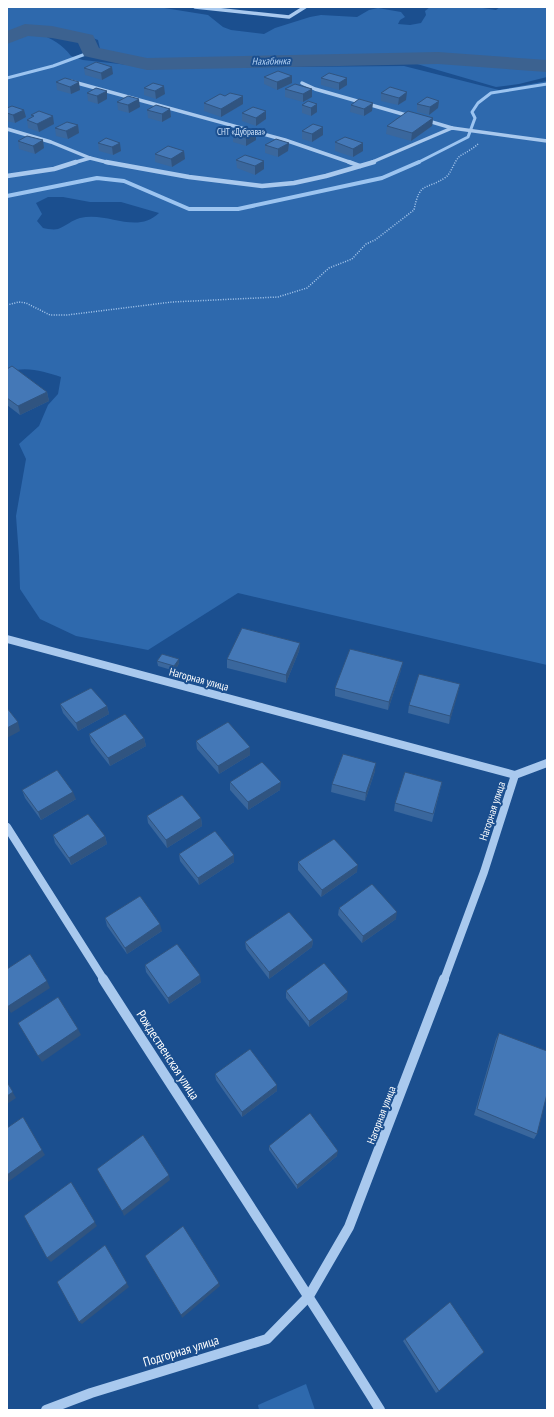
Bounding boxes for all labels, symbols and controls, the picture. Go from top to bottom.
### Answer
water label: Нахабинка [252,54,291,68]
park label: СНТ «Дубрава» [217,126,266,137]
street label: Нагорная улица [168,664,230,694]
street label: Нагорная улица [476,780,508,842]
street label: Рождественская улица [133,1007,203,1103]
street label: Нагорная улица [363,1084,399,1146]
street label: Подгорная улица [141,1331,221,1371]

